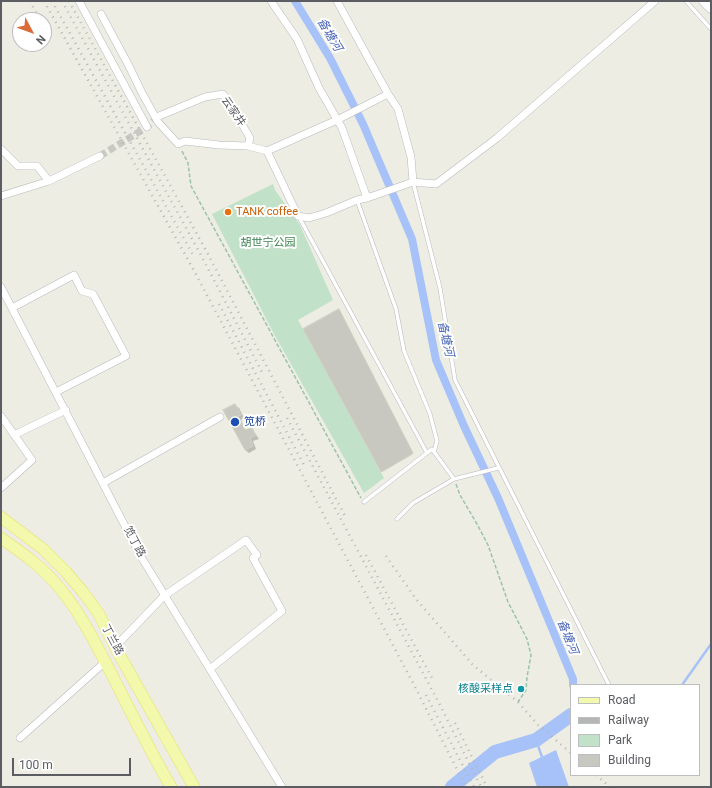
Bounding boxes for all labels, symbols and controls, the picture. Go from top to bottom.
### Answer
north arrow [12,12,52,52]
water label: 备塘河 [314,16,344,54]
text: N [33,32,48,47]
street label: 云家井 [218,95,248,129]
place label: TANK coffee [236,205,298,219]
marker: TANK coffee [223,207,233,217]
park label: 胡世宁公园 [241,236,295,250]
water label: 备塘河 [434,320,456,358]
place label: 笕桥 [244,415,266,429]
marker: 笕桥 [229,416,241,428]
street label: 笕丁路 [120,524,148,560]
water label: 备塘河 [554,618,580,656]
street label: 丁兰路 [98,622,126,658]
place label: 核酸采样点 [458,682,513,696]
marker: 核酸采样点 [516,684,526,694]
legend [570,684,700,776]
text: Road [608,693,636,707]
text: Railway [608,713,649,727]
text: Park [608,733,632,747]
scale bar [14,750,133,776]
text: Building [608,753,651,767]
text: 100 m [19,758,53,772]

